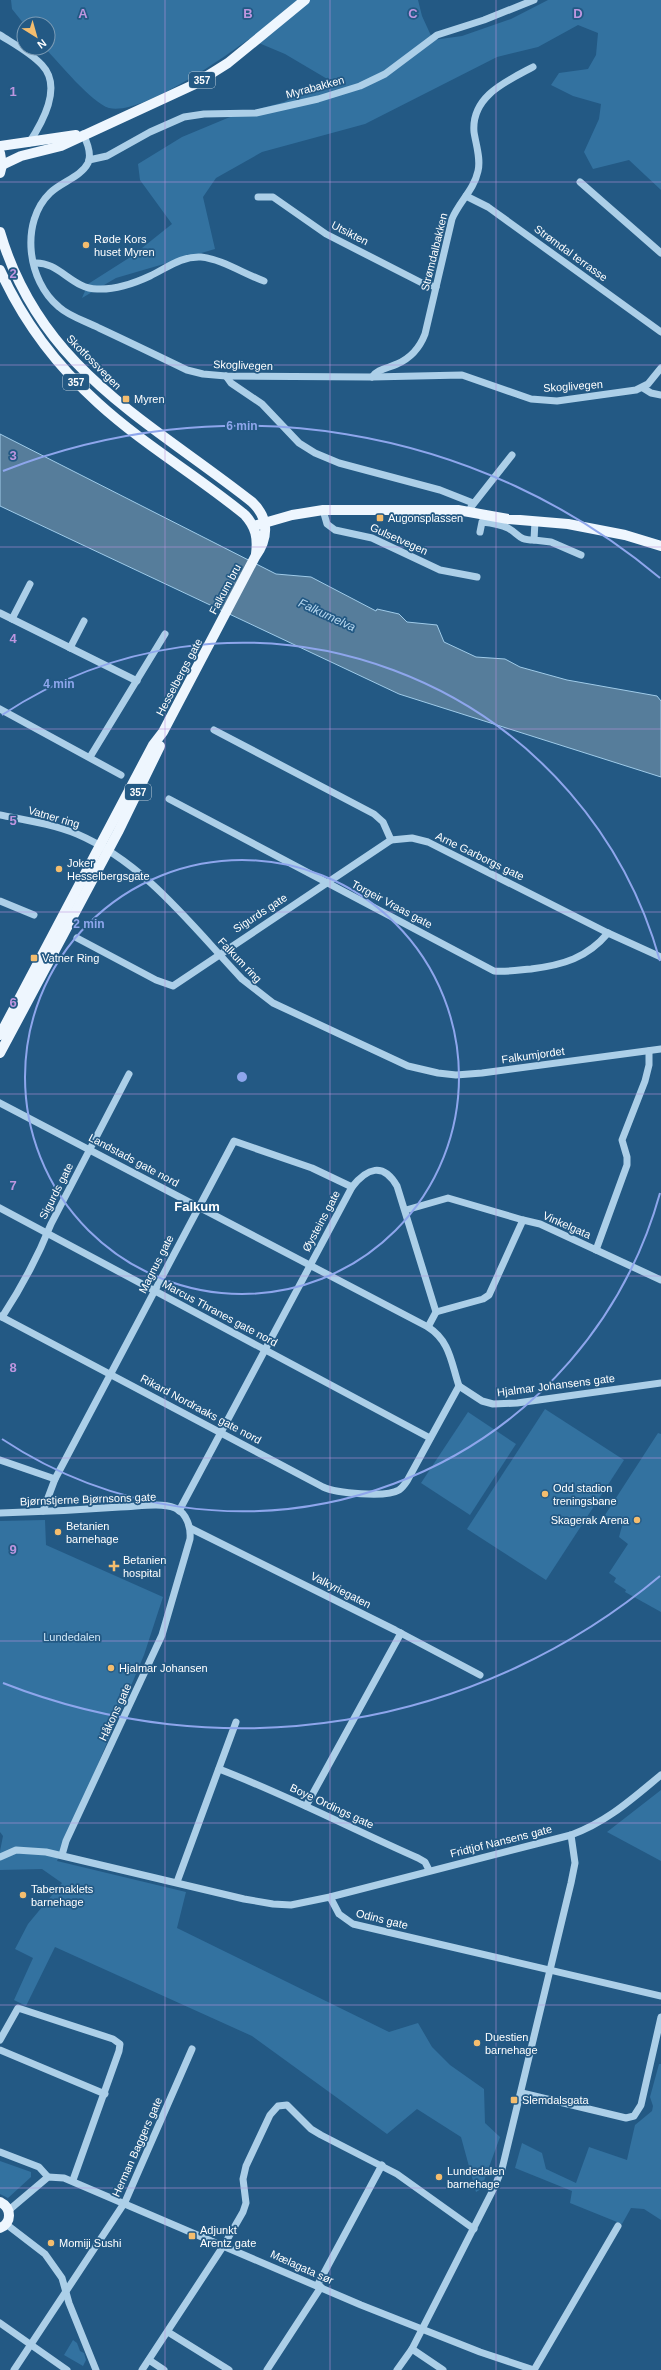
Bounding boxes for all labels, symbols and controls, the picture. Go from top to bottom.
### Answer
text: A [78,6,88,21]
text: B [243,6,253,21]
text: C [408,6,418,21]
text: D [573,6,583,21]
north arrow [16,16,56,56]
text: N [35,37,49,51]
road number: 357 [189,72,215,88]
street label: Myrabakken [285,73,345,101]
text: 1 [9,84,17,99]
street label: Strømdalbakken [418,212,450,292]
street label: Utsikten [330,219,370,247]
street label: Strømdal terrasse [532,222,610,284]
place label: Røde Kors huset Myren [94,233,155,258]
marker: Røde Kors huset Myren [81,240,91,250]
text: 2 [9,266,17,281]
street label: Skotfossvegen [64,332,124,392]
street label: Skoglivegen [213,358,273,372]
road number: 357 [63,374,89,390]
street label: Skoglivegen [543,378,603,394]
place label: Myren [134,393,165,405]
marker: Myren [121,394,131,404]
text: 6 min [226,419,258,433]
text: 3 [9,448,17,463]
place label: Augonsplassen [388,512,463,524]
marker: Augonsplassen [375,513,385,523]
street label: Gulsetvegen [368,521,430,557]
street label: Falkum bru [207,562,243,616]
water label: Falkumelva [296,596,358,634]
text: 4 [9,631,17,646]
street label: Hesselbergs gate [154,636,204,718]
text: 4 min [43,677,75,691]
road number: 357 [125,784,151,800]
street label: Vatner ring [27,804,81,830]
text: 5 [9,813,17,828]
street label: Arne Garborgs gate [434,829,526,883]
place label: Joker Hesselbergsgate [67,857,150,882]
marker: Joker Hesselbergsgate [54,864,64,874]
street label: Torgeir Vraas gate [350,878,434,930]
street label: Sigurds gate [231,891,289,935]
text: 2 min [73,917,105,931]
street label: Falkum ring [216,935,264,985]
place label: Vatner Ring [42,952,99,964]
marker: Vatner Ring [29,953,39,963]
text: 6 [9,995,17,1010]
street label: Falkumjordet [501,1045,565,1065]
centre of rings [235,1070,249,1084]
street label: Landstads gate nord [87,1131,181,1189]
street label: Sigurds gate [37,1161,75,1221]
text: 7 [9,1178,17,1193]
street label: Øysteins gate [300,1188,342,1254]
district label: Falkum [174,1199,220,1214]
street label: Vinkelgata [541,1209,594,1241]
street label: Magnus gate [136,1233,176,1295]
street label: Marcus Thranes gate nord [160,1277,280,1349]
text: 8 [9,1360,17,1375]
street label: Rikard Nordraaks gate nord [139,1372,263,1446]
street label: Hjalmar Johansens gate [496,1372,616,1398]
place label: Odd stadion treningsbane [553,1482,617,1507]
marker: Odd stadion treningsbane [540,1489,550,1499]
street label: Bjørnstjerne Bjørnsons gate [20,1491,156,1507]
place label: Skagerak Arena [551,1514,630,1526]
marker: Skagerak Arena [632,1515,642,1525]
place label: Betanien barnehage [66,1520,119,1545]
marker: Betanien barnehage [53,1527,63,1537]
text: 9 [9,1542,17,1557]
place label: Betanien hospital [123,1554,166,1579]
marker: Betanien hospital [108,1560,120,1572]
street label: Valkyriegaten [309,1570,373,1610]
park label: Lundedalen [43,1631,101,1643]
place label: Hjalmar Johansen [119,1662,208,1674]
marker: Hjalmar Johansen [106,1663,116,1673]
street label: Håkons gate [97,1681,133,1743]
street label: Boye Ordings gate [288,1781,376,1831]
street label: Fridtjof Nansens gate [449,1823,553,1859]
place label: Tabernaklets barnehage [31,1883,94,1908]
marker: Tabernaklets barnehage [18,1890,28,1900]
street label: Odins gate [355,1907,409,1931]
place label: Duestien barnehage [485,2031,538,2056]
marker: Duestien barnehage [472,2038,482,2048]
place label: Slemdalsgata [522,2094,590,2106]
street label: Herman Baggers gate [110,2095,164,2199]
marker: Slemdalsgata [509,2095,519,2105]
place label: Lundedalen barnehage [447,2165,505,2190]
marker: Lundedalen barnehage [434,2172,444,2182]
place label: Adjunkt Arentz gate [200,2224,256,2249]
marker: Adjunkt Arentz gate [187,2231,197,2241]
place label: Momiji Sushi [59,2237,121,2249]
marker: Momiji Sushi [46,2238,56,2248]
street label: Mælagata sør [269,2248,336,2286]

